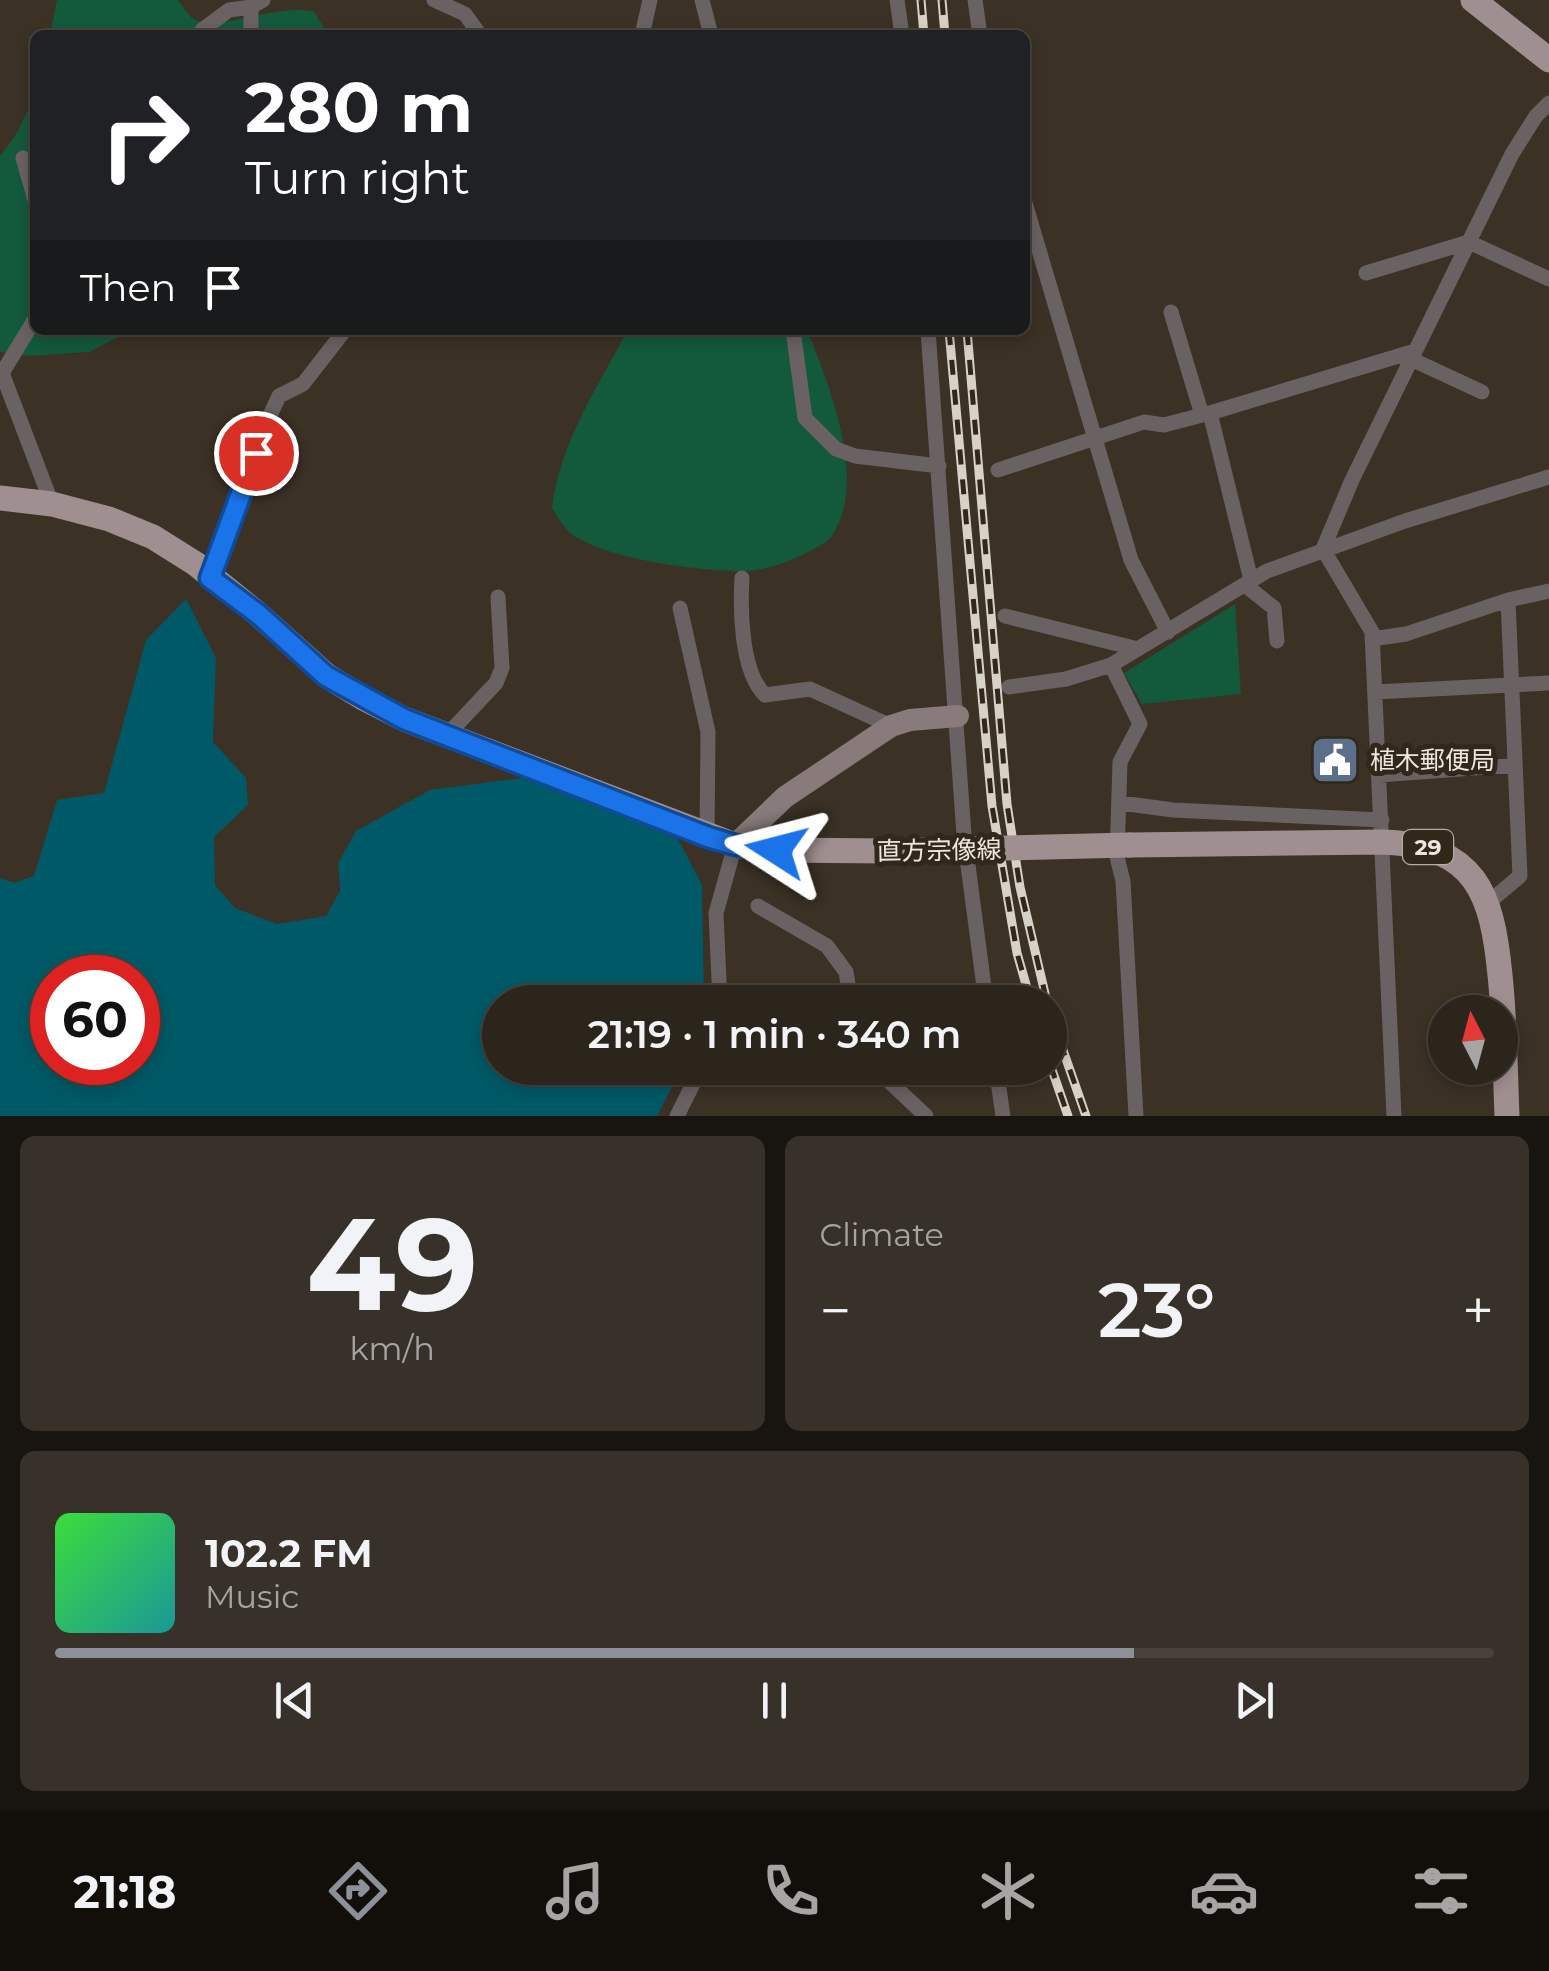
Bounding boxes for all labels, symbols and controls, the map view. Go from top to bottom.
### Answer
text: 280 m [245,64,473,150]
icon: right [80,70,210,200]
text: Turn right [245,150,470,205]
icon: arrive [196,260,251,315]
text: Then [80,264,176,311]
pin [214,411,299,496]
icon: arrive [229,426,284,481]
public building icon: 植木郵便局 [1309,734,1361,786]
place label: 植木郵便局 [1370,745,1495,775]
position arrow [724,798,828,902]
road number: 29 [1403,830,1453,864]
street label: 直方宗像線 [876,834,1002,866]
speed limit sign: 60 [30,955,160,1085]
north arrow [1428,995,1518,1085]
map controls [1428,995,1518,1085]
text: 21:19 · 1 min · 340 m [588,1011,961,1058]
text: 49 [306,1184,478,1343]
text: Climate [820,1215,944,1254]
text: 23° [1098,1264,1216,1356]
text: − [820,1277,851,1344]
text: + [1462,1277,1494,1344]
text: km/h [350,1329,435,1368]
text: 102.2 FM [205,1530,372,1577]
text: Music [205,1577,299,1616]
icon: previous [267,1673,322,1728]
icon: pause [747,1673,802,1728]
icon: next [1227,1673,1282,1728]
icon: directions [323,1856,393,1926]
icon: music [540,1856,610,1926]
icon: phone [756,1856,826,1926]
icon: climate [973,1856,1043,1926]
icon: car [1189,1856,1259,1926]
icon: filters [1406,1856,1476,1926]
text: 21:18 [73,1864,177,1919]

